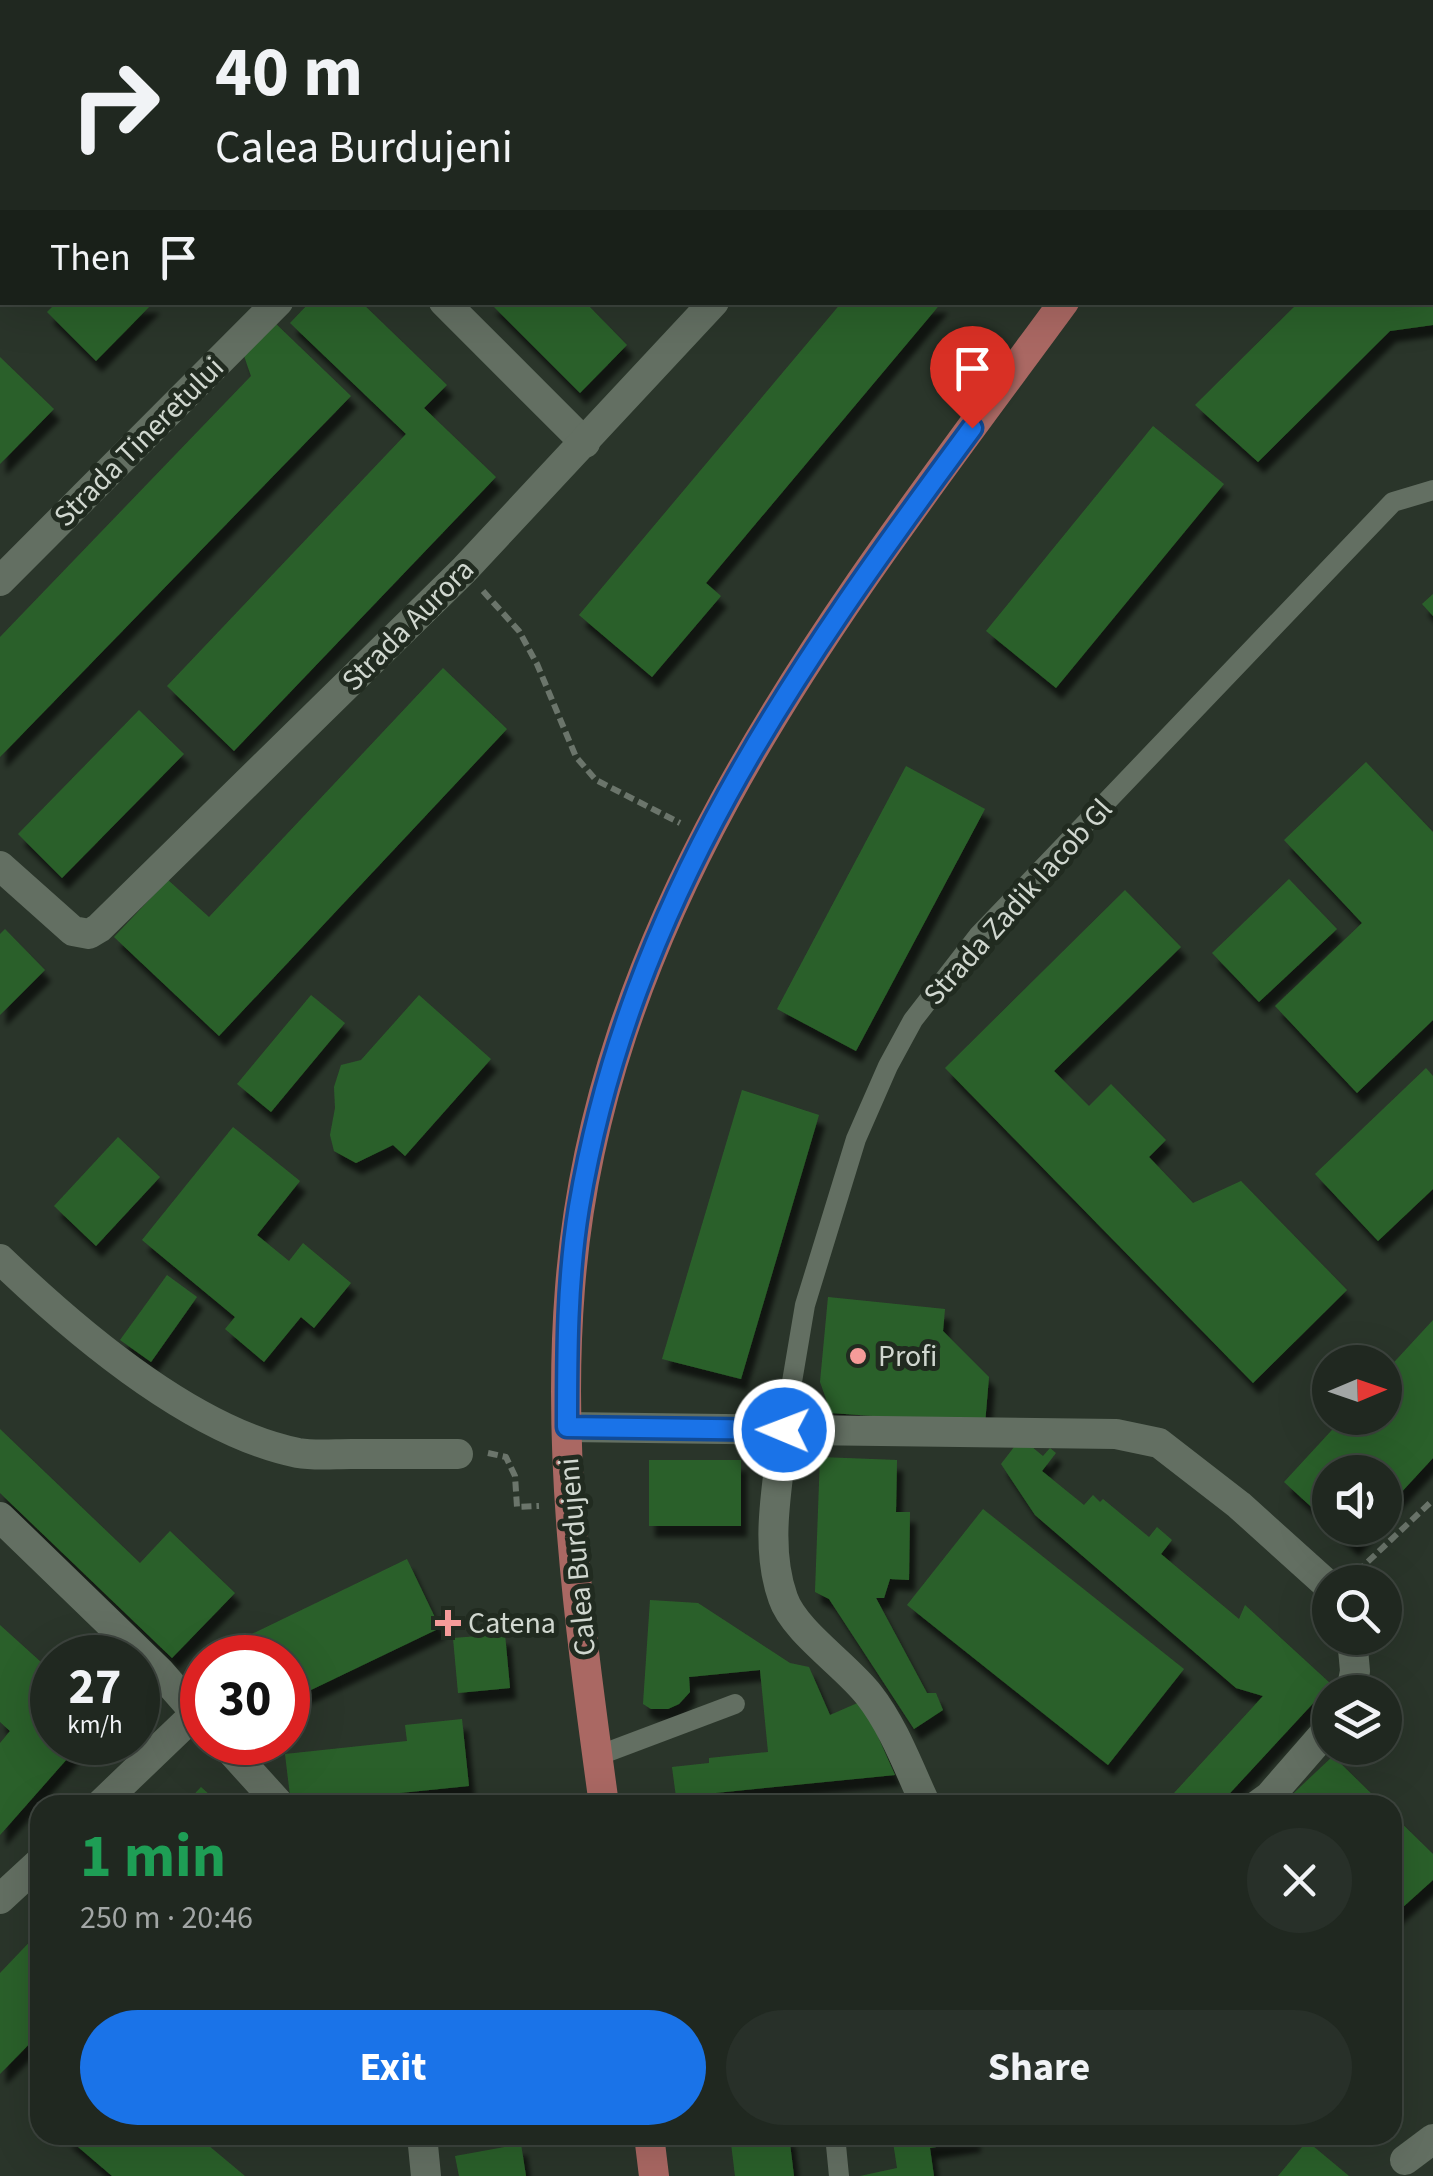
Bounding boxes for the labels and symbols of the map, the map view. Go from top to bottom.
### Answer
pin [930,326,1015,429]
street label: Strada Tineretului [44,347,234,537]
street label: Strada Aurora [332,549,484,701]
street label: Strada Zadik Iacob Gl [913,789,1123,1015]
place label: Profi [878,1335,937,1378]
marker: Profi [847,1345,869,1367]
north arrow [1312,1345,1402,1435]
position arrow [732,1378,836,1482]
street label: Calea Burdujeni [547,1456,607,1658]
place label: Catena [468,1602,556,1645]
marker: Catena [437,1612,459,1634]
speed limit sign: 30 [180,1635,310,1765]

